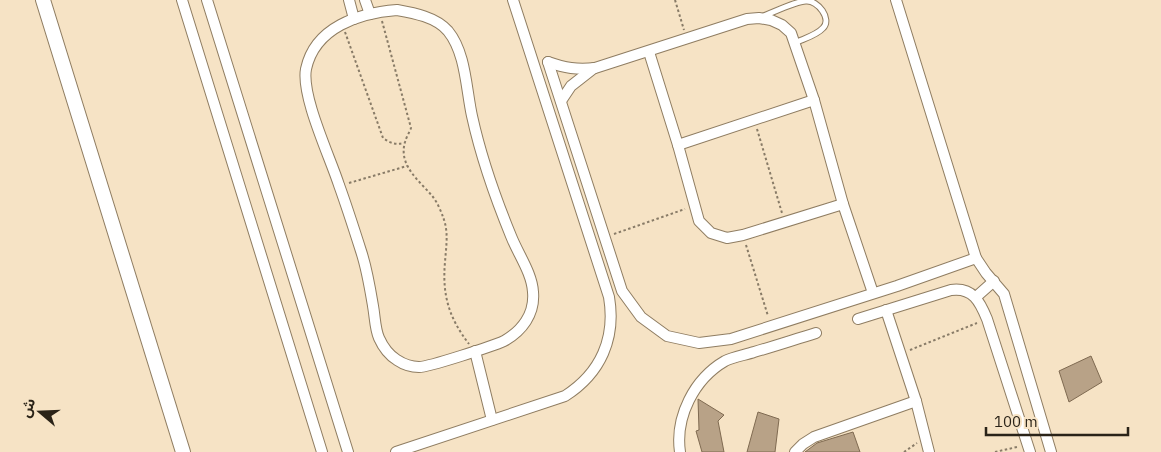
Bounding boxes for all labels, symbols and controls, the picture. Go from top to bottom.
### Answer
north arrow [15,387,65,437]
text: ش [16,396,39,420]
scale bar [986,404,1128,436]
text: 100 m [994,412,1038,431]

